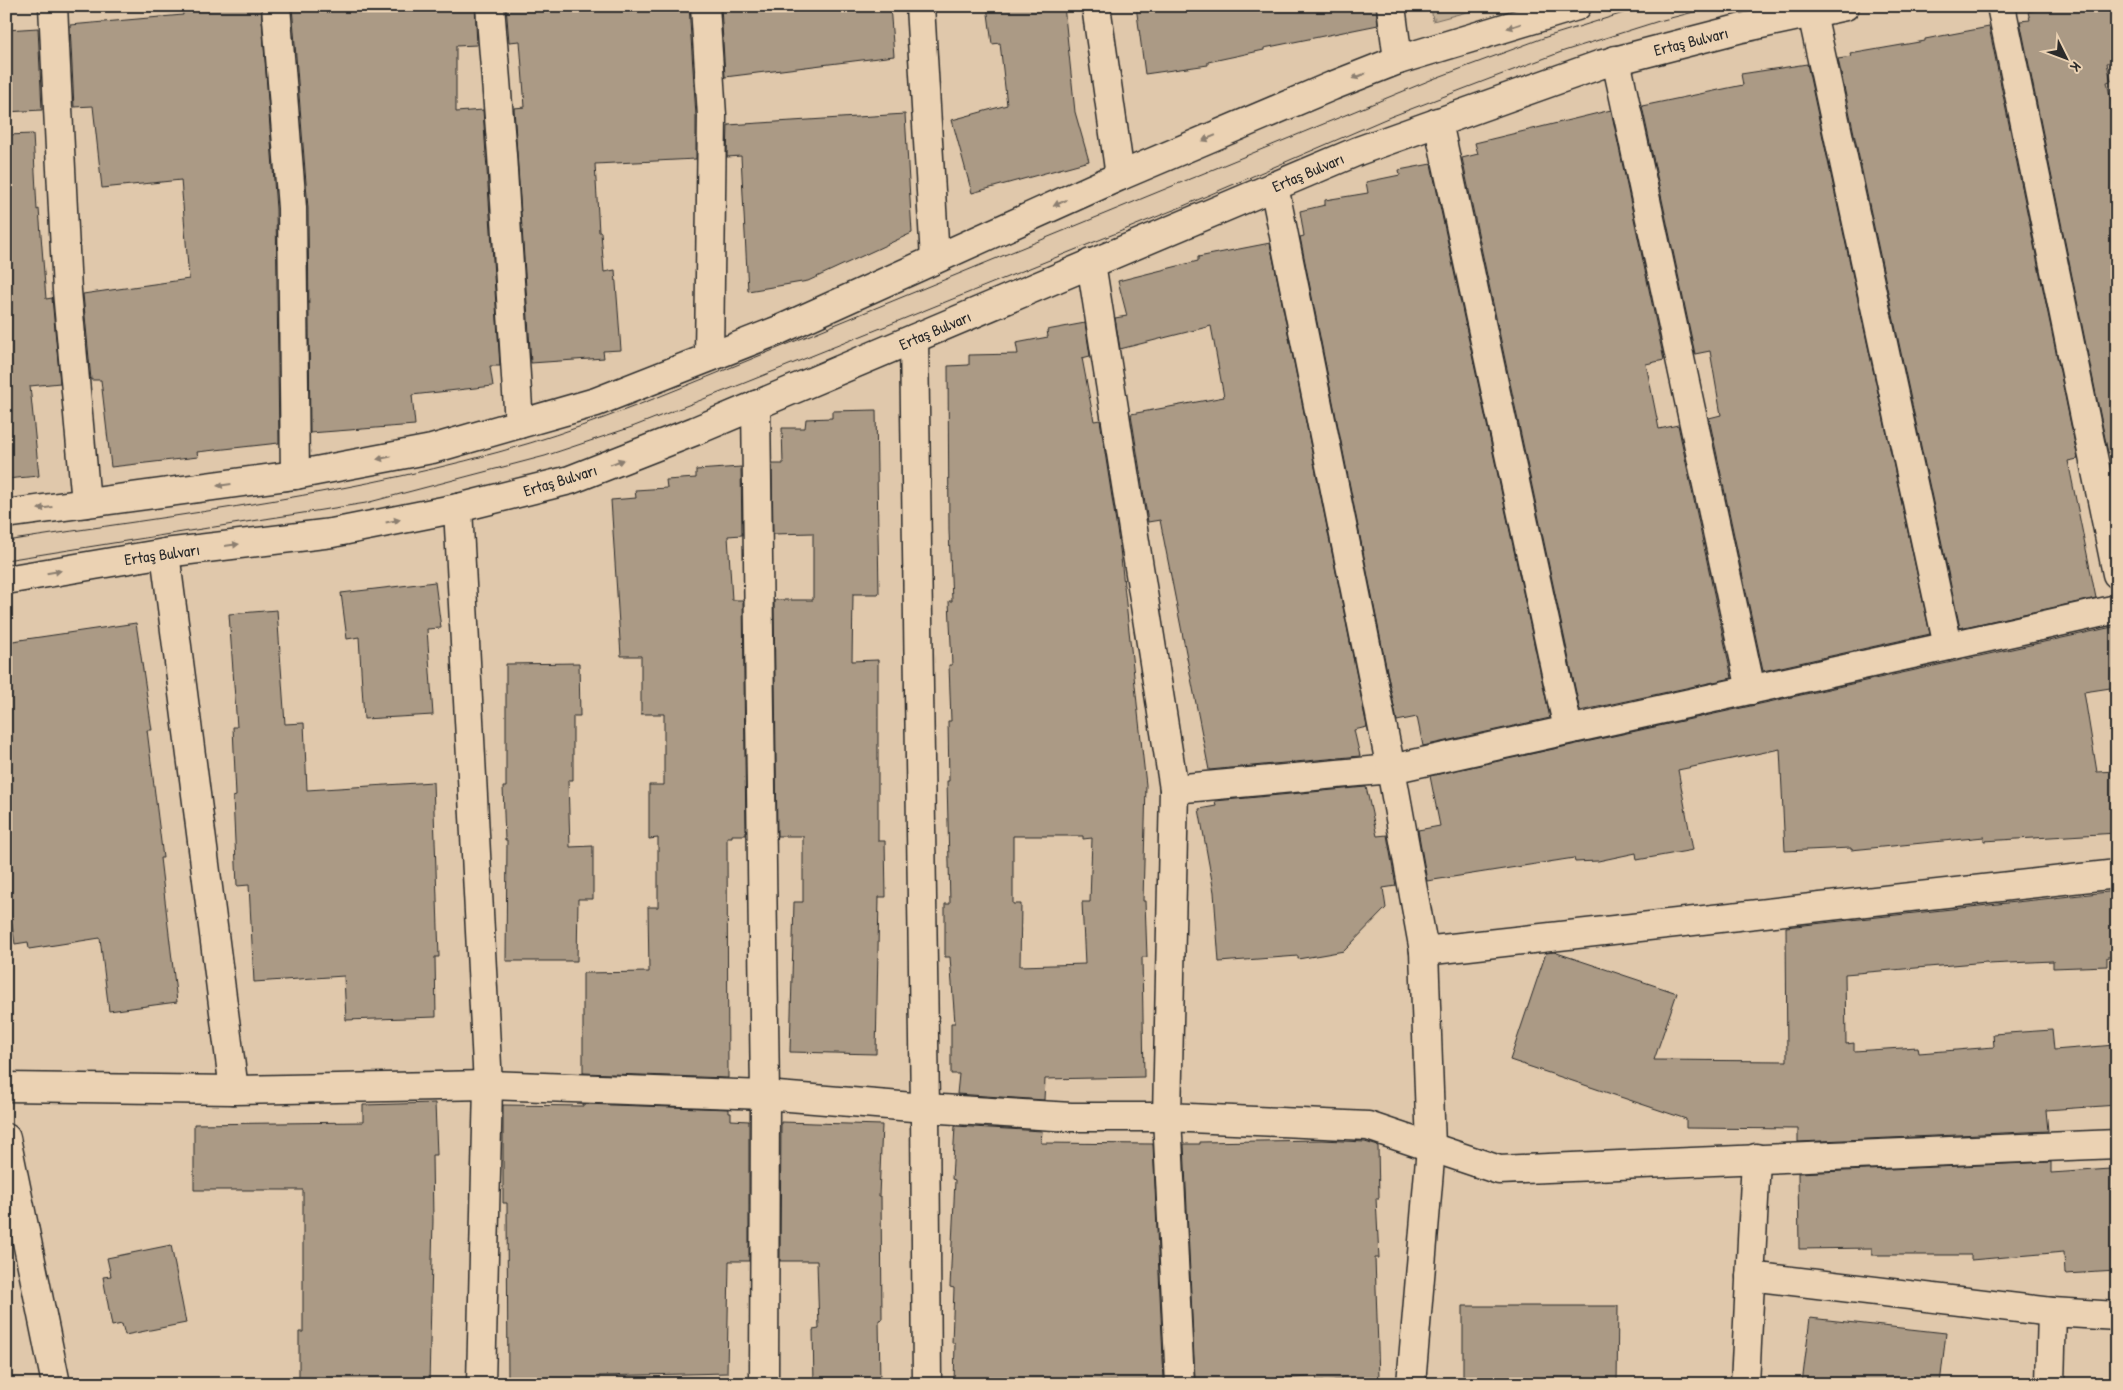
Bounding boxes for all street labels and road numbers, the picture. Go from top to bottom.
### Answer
street label: Ertaş Bulvarı [1651,21,1731,61]
street label: Ertaş Bulvarı [1269,147,1347,197]
street label: Ertaş Bulvarı [896,305,974,355]
street label: Ertaş Bulvarı [520,458,600,502]
street label: Ertaş Bulvarı [123,538,201,570]

